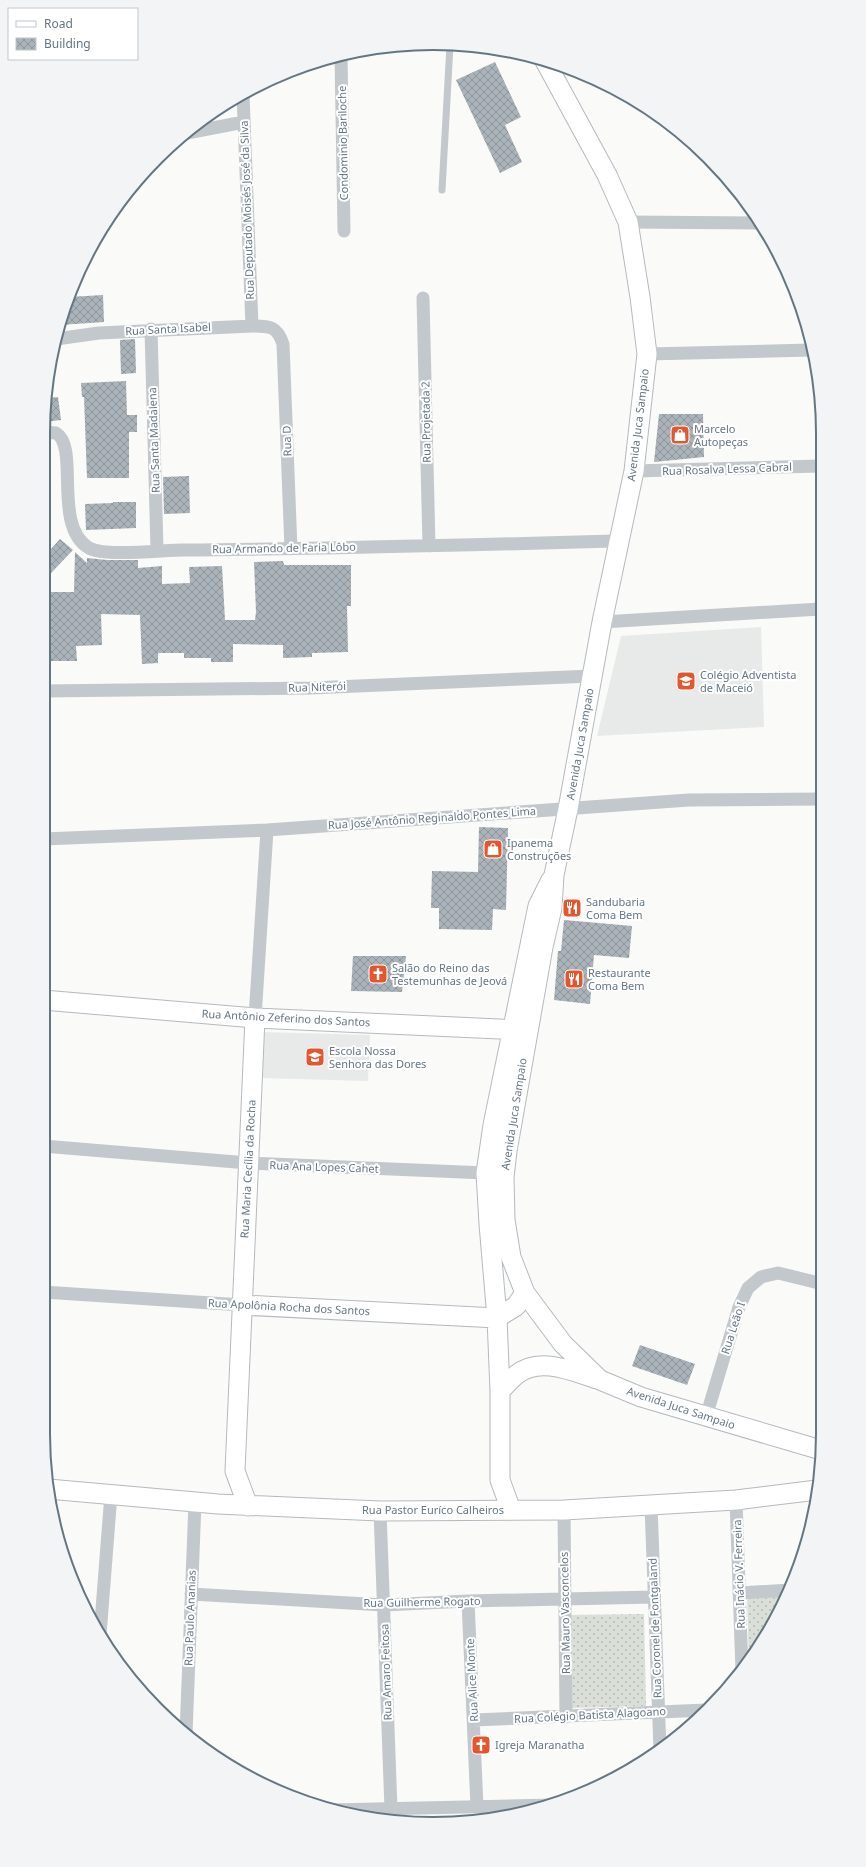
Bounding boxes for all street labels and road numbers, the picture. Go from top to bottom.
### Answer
street label: Condominio Bariloche [334,86,351,200]
street label: Rua Deputado Moisés José da Silva [236,120,257,300]
street label: Rua Santa Isabel [125,319,211,338]
street label: Avenida Juca Sampaio [623,367,652,482]
street label: Rua Projetada 2 [417,381,434,463]
street label: Rua Santa Madalena [144,387,163,493]
street label: Rua D [278,425,295,457]
street label: Rua Rosalva Lessa Cabral [662,459,792,478]
street label: Rua Armando de Faria Lôbo [212,539,356,556]
street label: Rua Niterói [288,678,346,695]
street label: Avenida Juca Sampaio [562,686,597,801]
street label: Rua José Antônio Reginaldo Pontes Lima [327,803,536,832]
street label: Rua Antônio Zeferino dos Santos [201,1006,371,1029]
street label: Avenida Juca Sampaio [497,1056,530,1171]
street label: Rua Maria Cecília da Rocha [236,1099,259,1239]
street label: Rua Ana Lopes Cahet [269,1157,379,1176]
street label: Rua Apolônia Rocha dos Santos [208,1295,370,1318]
street label: Rua Leão I [717,1300,748,1356]
street label: Avenida Juca Sampaio [625,1383,738,1432]
street label: Rua Pastor Euríco Calheiros [362,1502,504,1517]
street label: Rua Inácio V. Ferreira [729,1519,748,1629]
street label: Rua Mauro Vasconcelos [556,1552,573,1674]
street label: Rua Coronel de Fontgaland [645,1558,664,1698]
street label: Rua Paulo Ananias [180,1570,199,1666]
street label: Rua Guilherme Rogato [363,1593,481,1610]
street label: Rua Amaro Feitosa [376,1623,395,1721]
street label: Rua Alice Monte [462,1638,481,1722]
street label: Rua Colégio Batista Alagoano [514,1703,667,1726]

